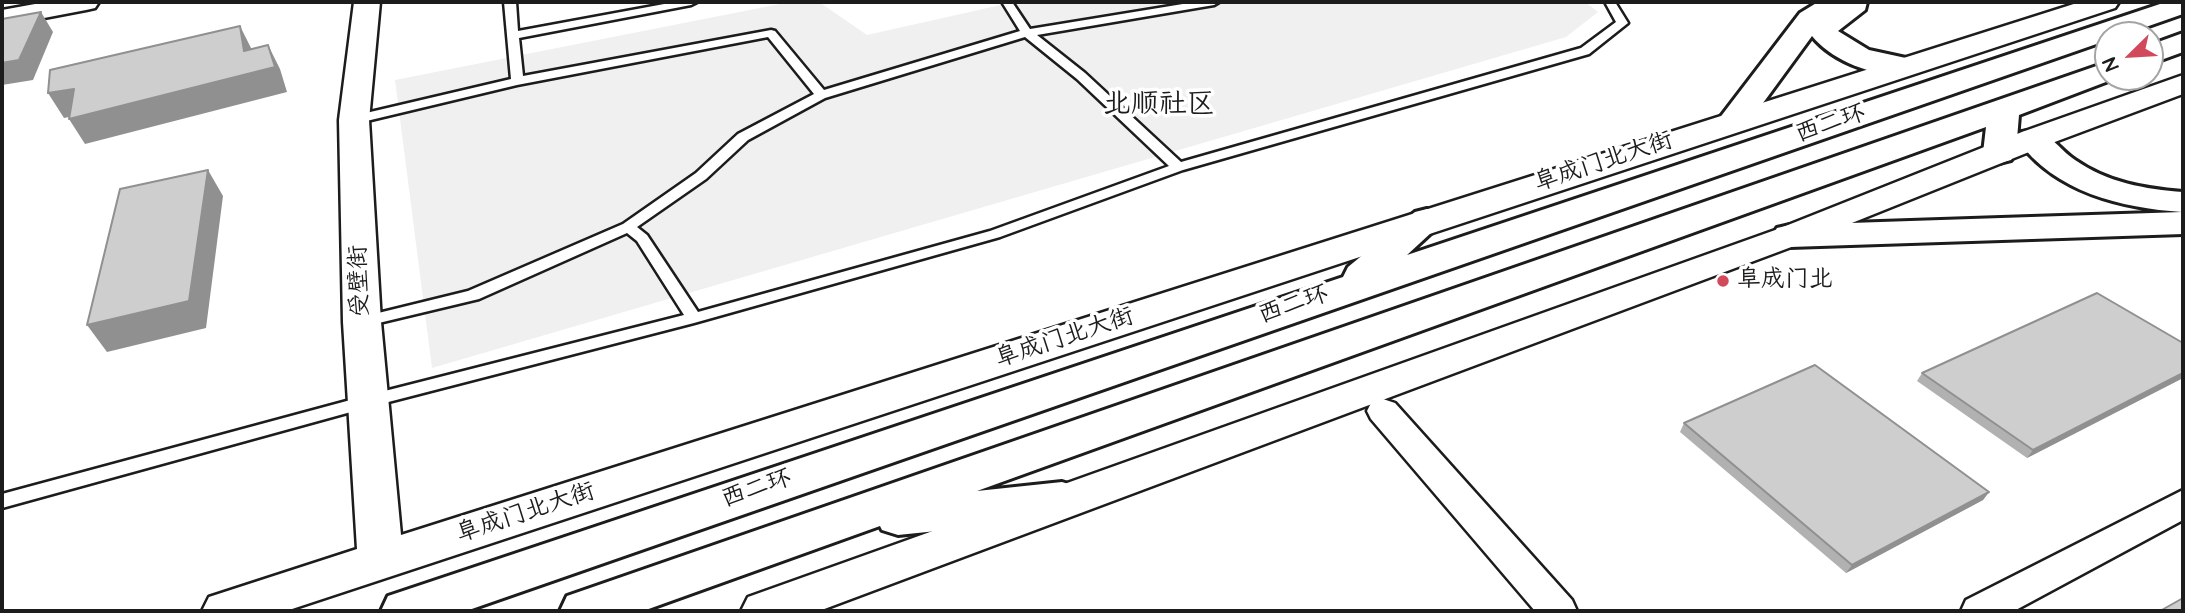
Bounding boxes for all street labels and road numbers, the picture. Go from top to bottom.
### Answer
street label: 西二环 [1792,100,1870,150]
street label: 阜成门北大街 [1531,127,1677,199]
street label: 受壁街 [345,245,377,317]
street label: 西二环 [1255,281,1333,331]
street label: 阜成门北大街 [992,303,1138,375]
street label: 西二环 [718,465,796,515]
street label: 阜成门北大街 [453,478,599,550]

